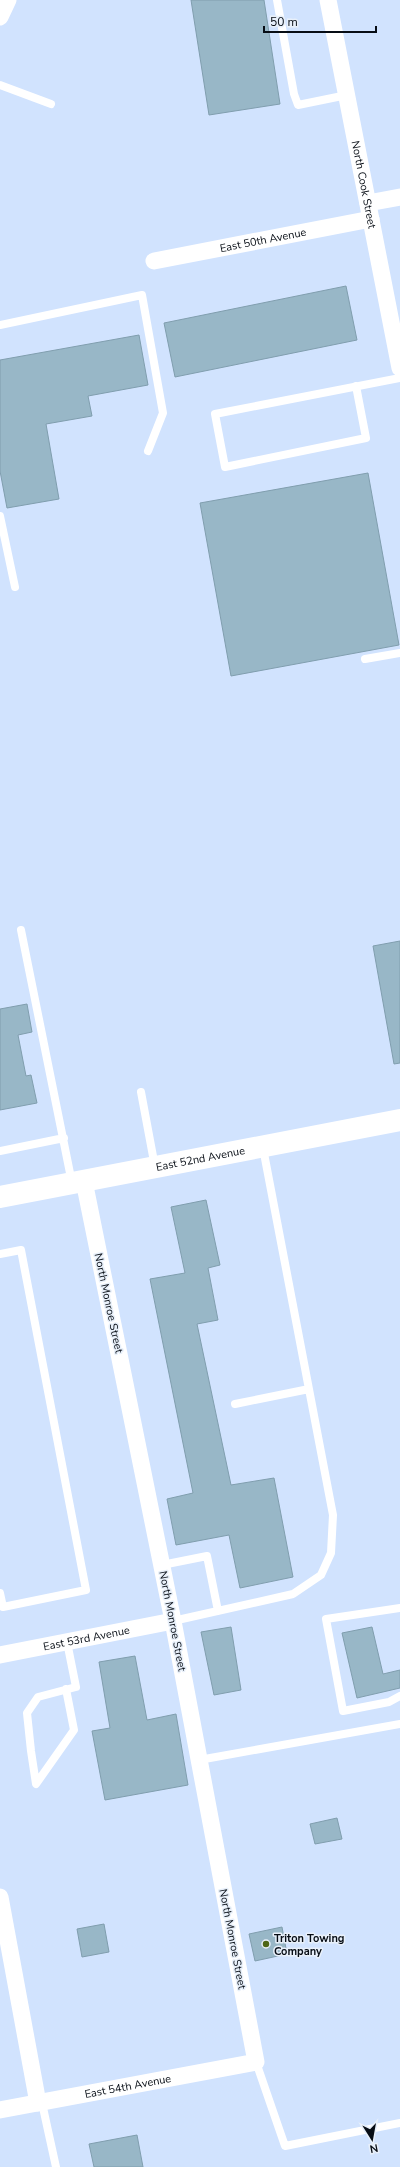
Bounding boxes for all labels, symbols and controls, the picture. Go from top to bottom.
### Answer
scale bar [264,8,376,34]
text: 50 m [270,14,298,30]
street label: North Cook Street [348,139,380,230]
street label: East 50th Avenue [219,225,308,256]
street label: East 52nd Avenue [155,1143,246,1175]
street label: North Monroe Street [91,1252,126,1355]
street label: North Monroe Street [155,1570,190,1673]
street label: East 53rd Avenue [42,1623,131,1654]
street label: North Monroe Street [215,1888,250,1991]
place label: Triton Towing Company [274,1931,344,1959]
marker: Triton Towing Company [261,1939,271,1949]
street label: East 54th Avenue [83,2071,173,2102]
north arrow [352,2119,392,2159]
text: N [368,2140,379,2156]

